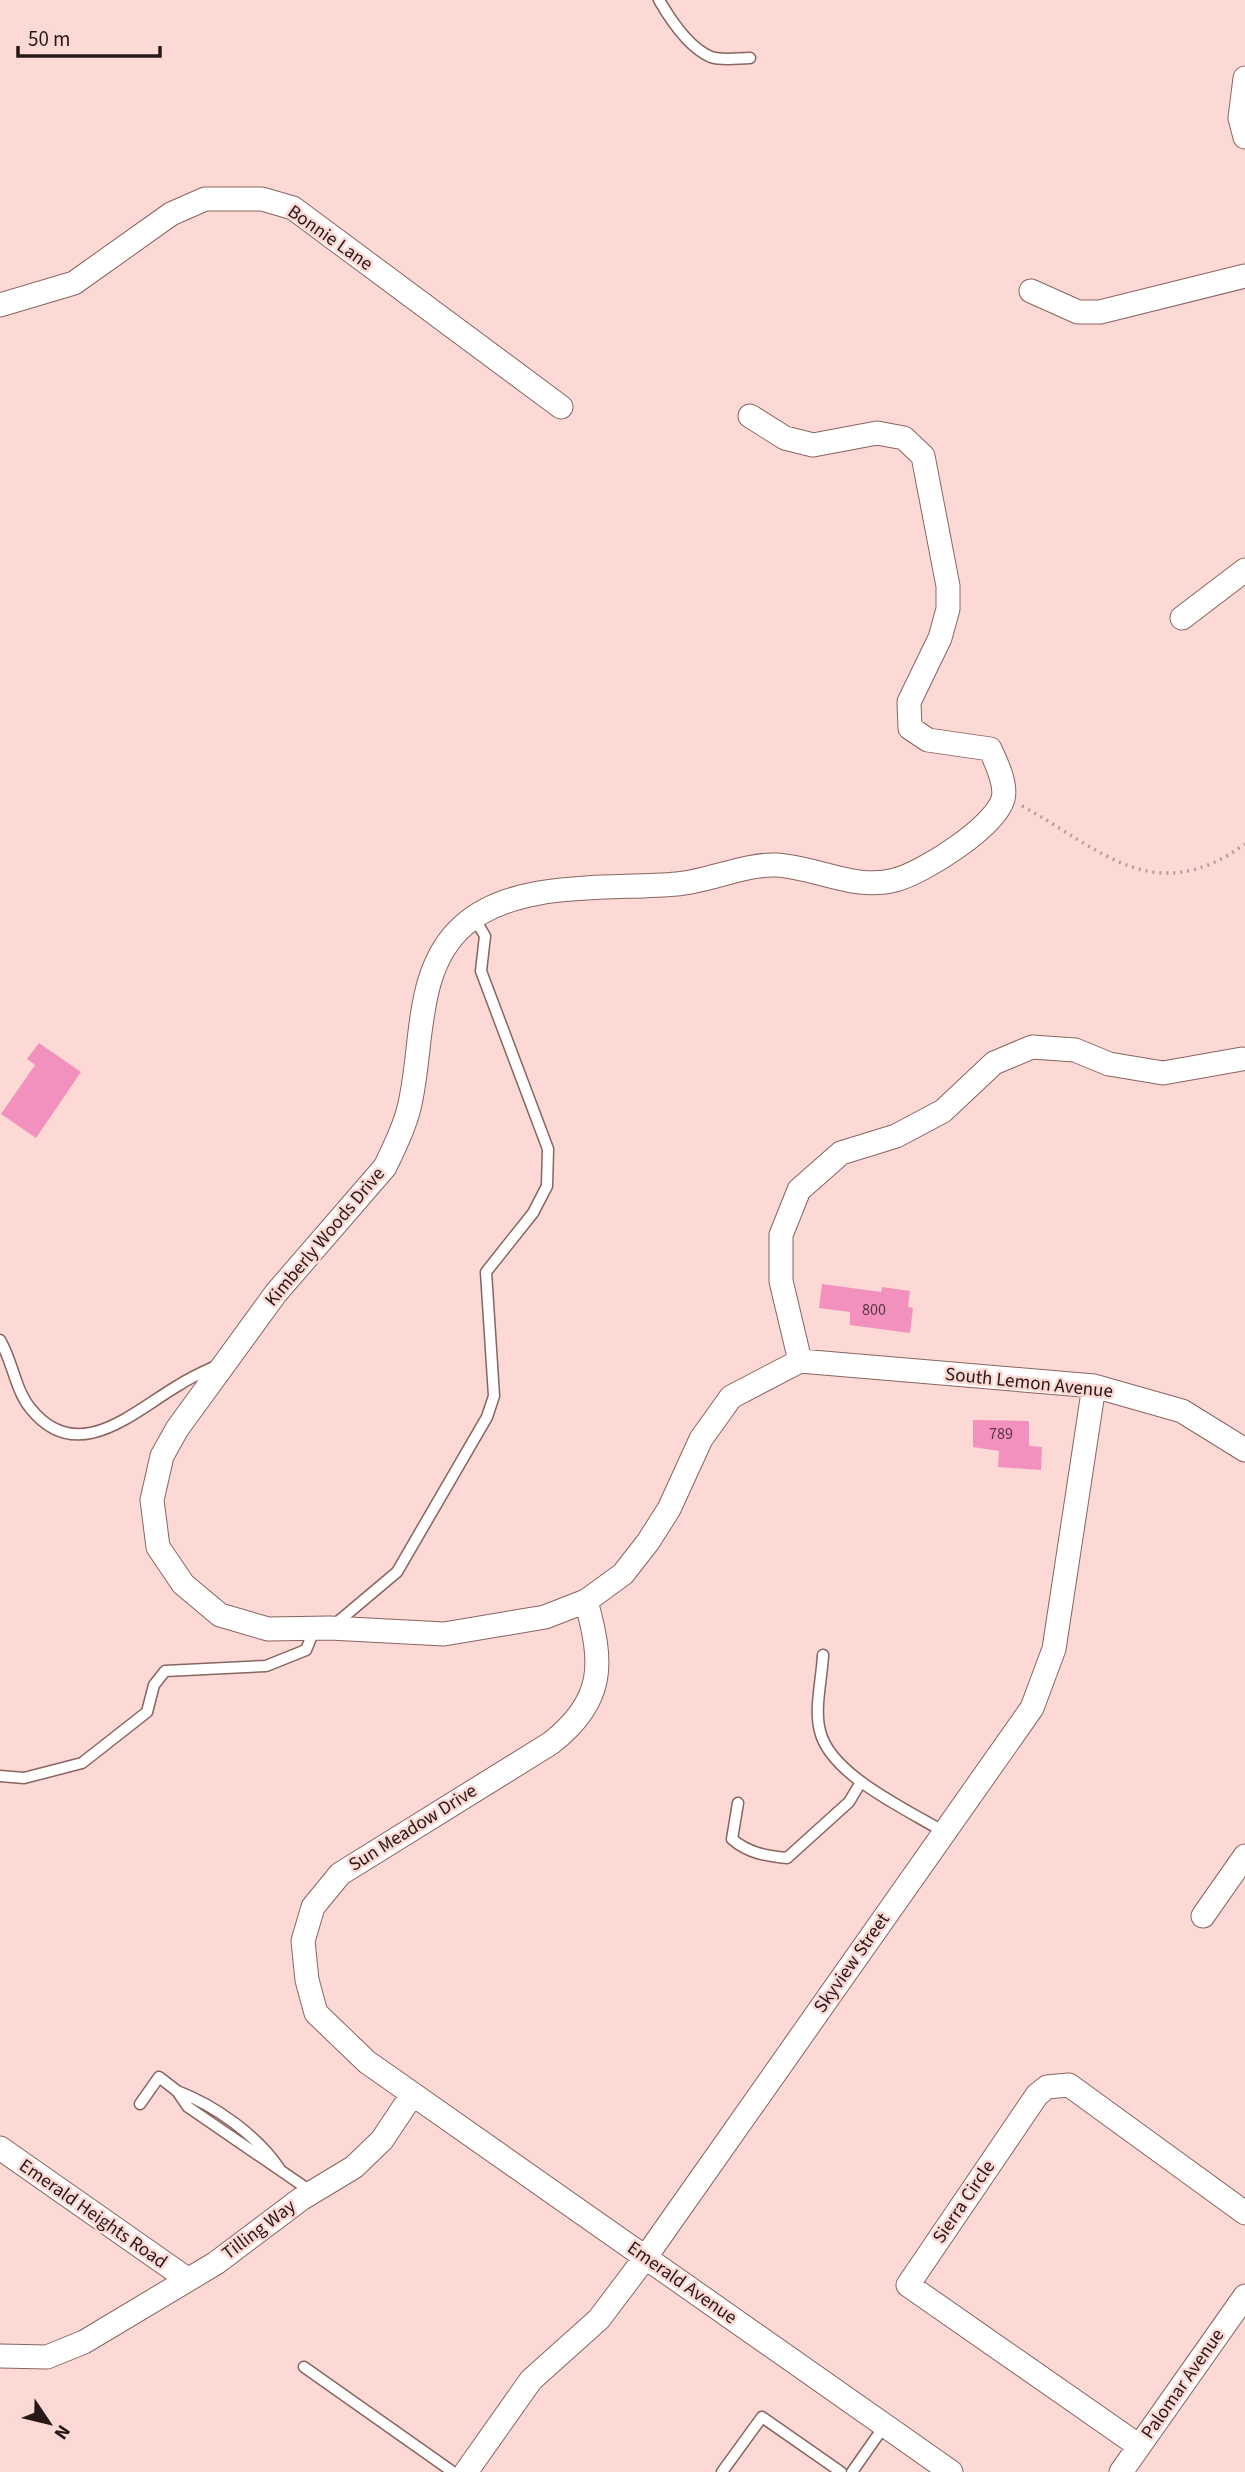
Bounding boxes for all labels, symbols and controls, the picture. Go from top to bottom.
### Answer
scale bar [18,14,159,58]
text: 50 m [28,24,70,54]
street label: Bonnie Lane [282,199,378,277]
street label: Kimberly Woods Drive [259,1161,391,1313]
house number: 800 [862,1299,886,1321]
street label: South Lemon Avenue [944,1361,1114,1405]
house number: 789 [989,1423,1013,1445]
street label: Sun Meadow Drive [344,1778,482,1878]
street label: Skyview Street [808,1907,897,2018]
street label: Emerald Heights Road [13,2153,173,2275]
street label: Sierra Circle [926,2155,1002,2249]
street label: Tilling Way [217,2193,302,2267]
street label: Emerald Avenue [622,2235,742,2331]
street label: Palomar Avenue [1135,2323,1231,2445]
north arrow [14,2388,84,2458]
text: N [47,2419,76,2445]

